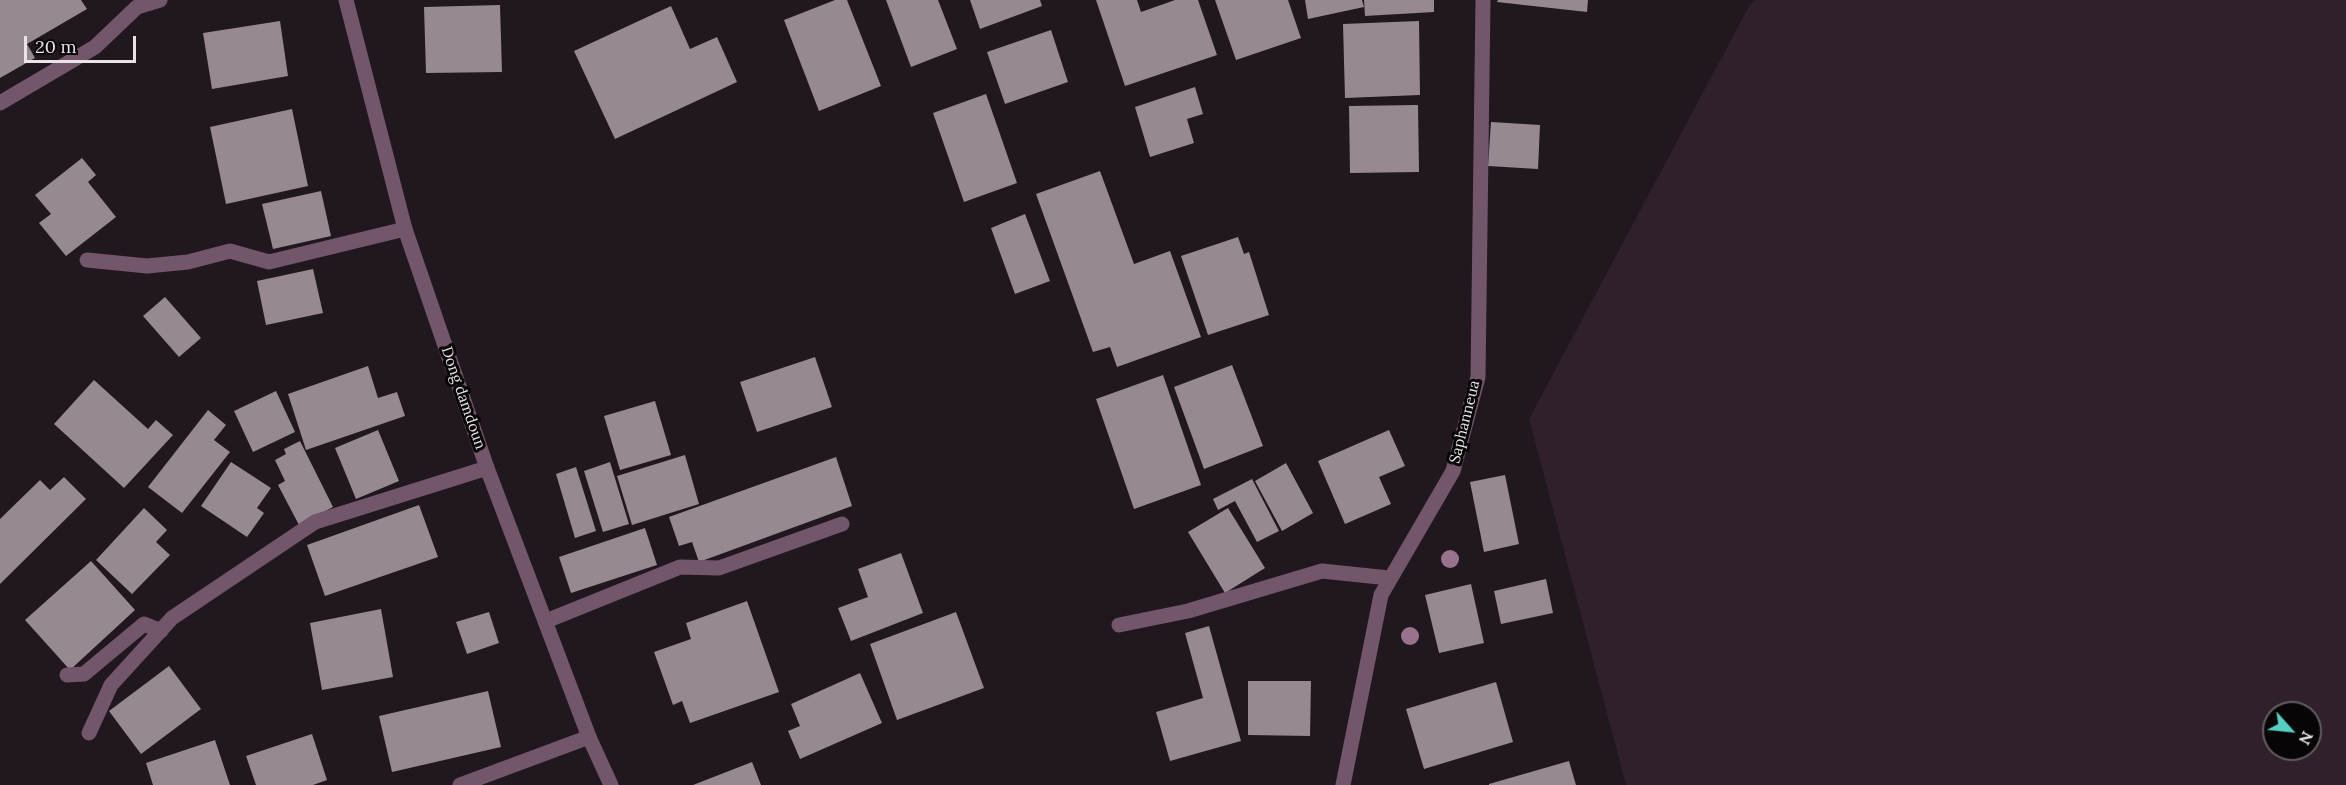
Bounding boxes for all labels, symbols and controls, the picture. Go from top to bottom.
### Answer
scale bar [27,24,140,62]
text: 20 m [35,35,77,58]
street label: Dong damdoun [437,344,489,452]
street label: Saphanneua [1446,379,1484,465]
north arrow [2262,701,2322,761]
text: N [2295,728,2318,748]

